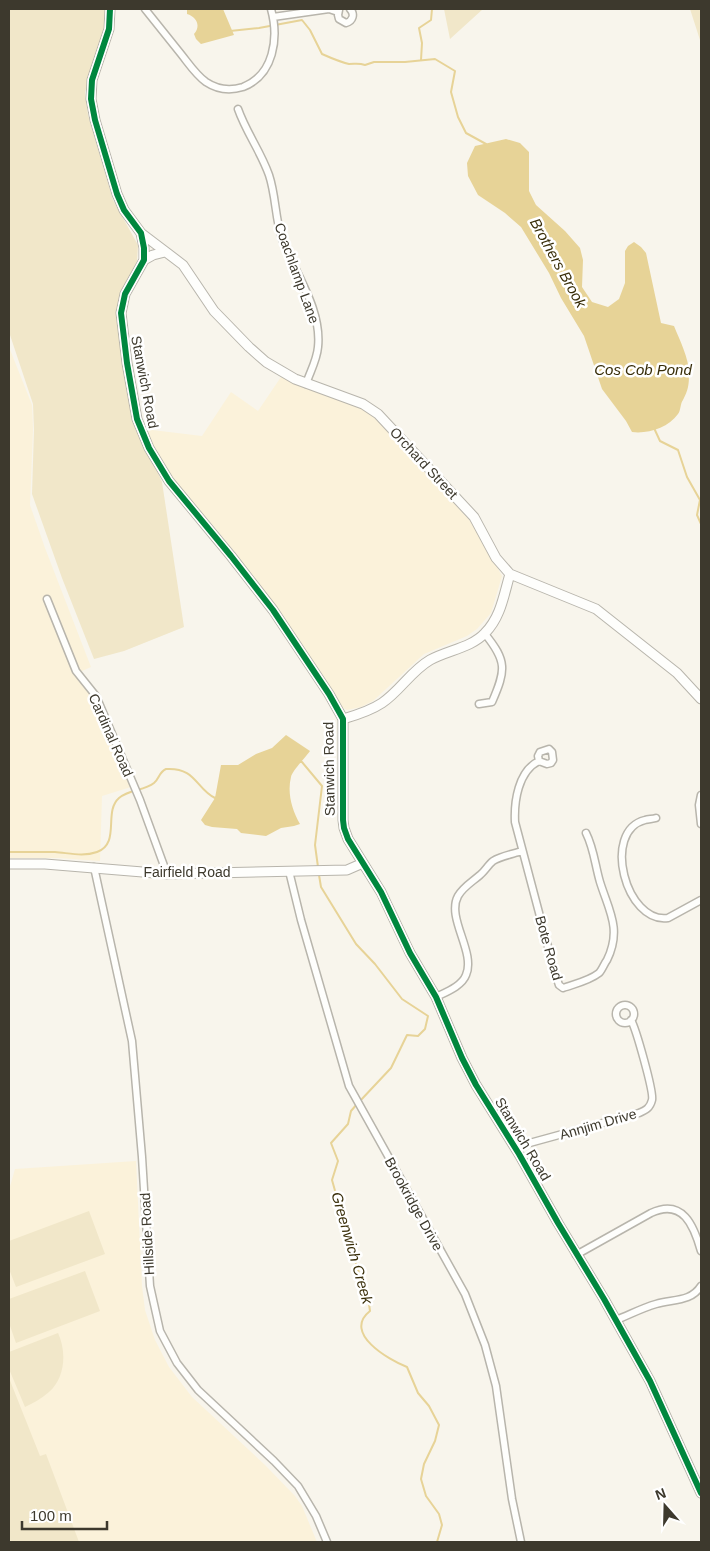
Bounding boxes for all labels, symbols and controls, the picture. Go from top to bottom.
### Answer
water label: Brothers Brook [527,215,591,312]
street label: Coachlamp Lane [271,221,323,326]
street label: Stanwich Road [128,334,162,430]
water label: Cos Cob Pond [594,361,692,378]
street label: Orchard Street [387,424,461,502]
street label: Cardinal Road [85,691,137,779]
street label: Stanwich Road [320,722,338,816]
street label: Fairfield Road [143,864,231,880]
street label: Bote Road [532,914,566,982]
street label: Stanwich Road [492,1095,554,1183]
street label: Annjim Drive [558,1105,639,1143]
street label: Brookridge Drive [382,1155,446,1254]
water label: Greenwich Creek [328,1190,377,1307]
street label: Hillside Road [137,1192,157,1276]
north arrow [640,1481,690,1531]
text: N [653,1485,668,1503]
scale bar [22,1498,108,1530]
text: 100 m [30,1507,72,1524]

